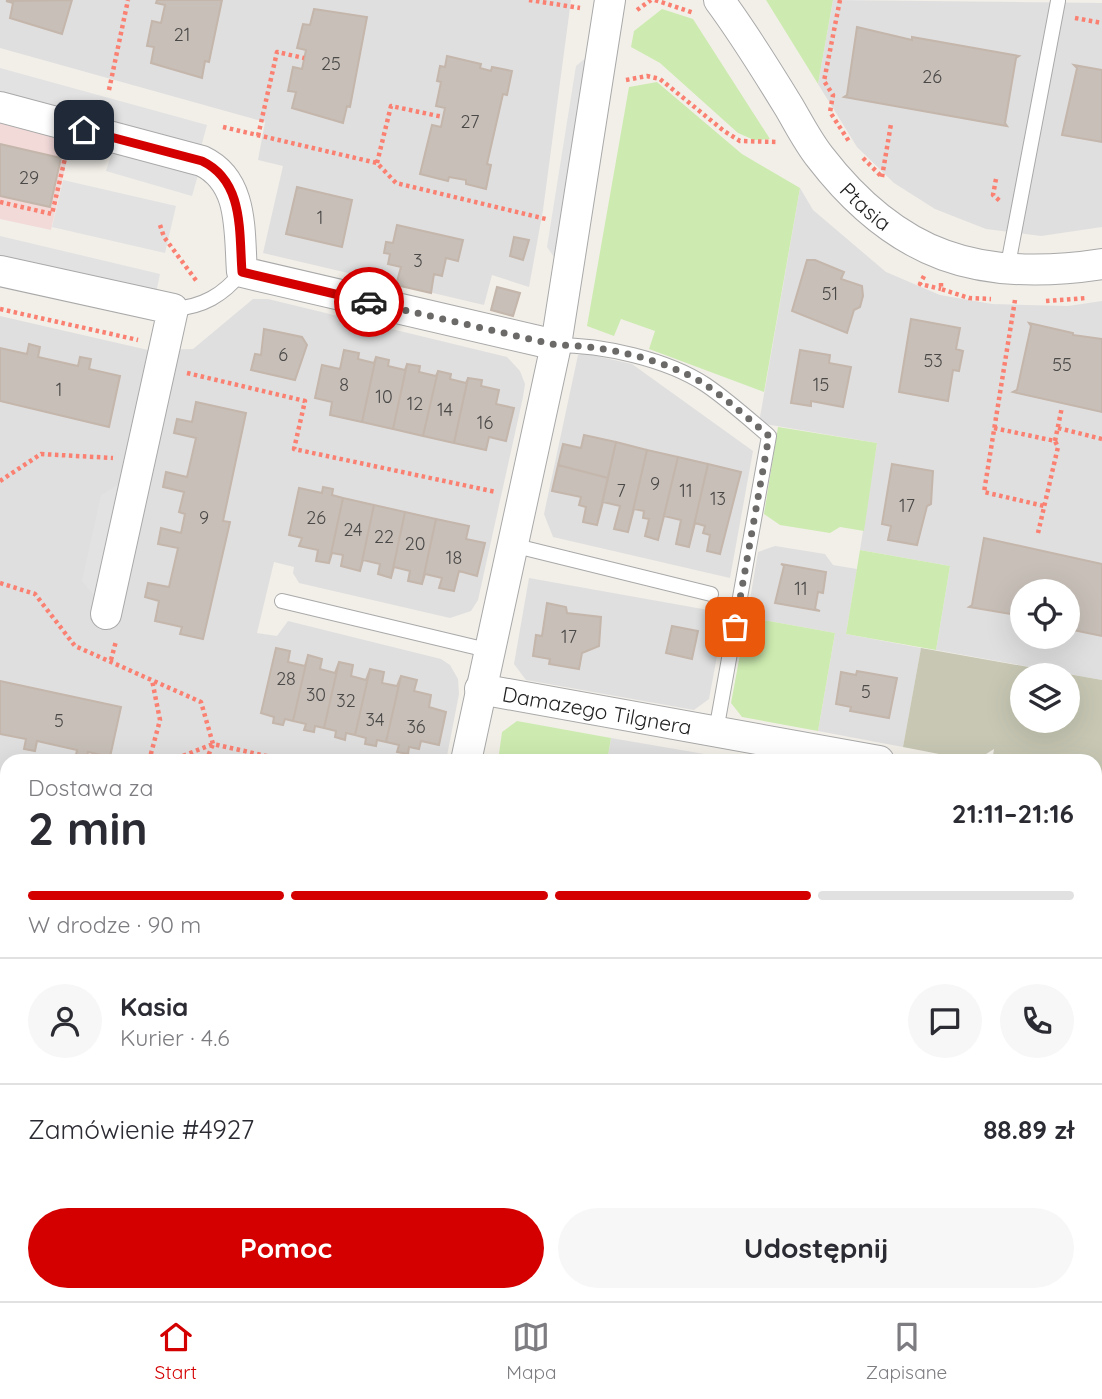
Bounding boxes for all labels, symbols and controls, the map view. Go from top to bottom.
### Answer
house number: 21 [174,23,190,46]
house number: 25 [321,52,341,75]
house number: 26 [922,65,942,88]
pin [54,100,114,160]
house number: 27 [461,110,479,133]
icon: home [65,111,103,149]
house number: 29 [19,166,39,189]
street label: Ptasia [835,177,896,236]
house number: 1 [317,206,323,229]
house number: 3 [413,249,423,272]
courier [334,267,404,337]
house number: 51 [822,282,838,305]
icon: car [350,283,388,321]
house number: 6 [278,343,288,366]
house number: 53 [923,349,943,372]
house number: 55 [1052,353,1072,376]
house number: 8 [339,373,349,396]
house number: 15 [813,373,829,396]
house number: 1 [56,378,62,401]
house number: 10 [375,385,393,408]
house number: 12 [407,392,423,415]
house number: 14 [437,398,453,421]
house number: 16 [477,411,493,434]
house number: 9 [650,472,660,495]
house number: 7 [616,479,626,502]
house number: 11 [679,479,693,502]
house number: 13 [710,487,726,510]
house number: 17 [899,494,915,517]
house number: 9 [199,506,209,529]
house number: 26 [306,506,326,529]
house number: 24 [343,518,363,541]
house number: 22 [374,525,394,548]
house number: 20 [405,532,425,555]
house number: 18 [446,546,462,569]
house number: 11 [794,577,808,600]
map controls [1010,579,1080,733]
button: locate [1010,579,1080,649]
pin [705,597,765,657]
icon: bag [716,608,754,646]
house number: 17 [561,625,577,648]
button: layers [1010,663,1080,733]
house number: 28 [276,667,296,690]
street label: Damazego Tilgnera [500,680,694,740]
house number: 5 [861,680,871,703]
house number: 30 [306,683,326,706]
house number: 32 [336,689,356,712]
house number: 34 [366,708,384,731]
house number: 5 [54,709,64,732]
house number: 36 [406,715,426,738]
text: Dostawa za [28,773,154,802]
text: 21:11–21:16 [952,797,1074,830]
text: 2 min [28,799,148,857]
text: W drodze · 90 m [28,910,201,939]
button: person [28,984,102,1058]
button: chat [908,984,982,1058]
button: phone [1000,984,1074,1058]
text: Kasia [120,990,188,1023]
text: Kurier · 4.6 [120,1023,230,1052]
text: Zamówienie #4927 [28,1113,254,1146]
text: 88.89 zł [983,1113,1074,1146]
button: Pomoc [28,1208,544,1288]
button: Udostępnij [558,1208,1074,1288]
tab: Start [155,1318,197,1384]
tab: Mapa [506,1318,557,1384]
tab: Zapisane [866,1318,947,1384]

